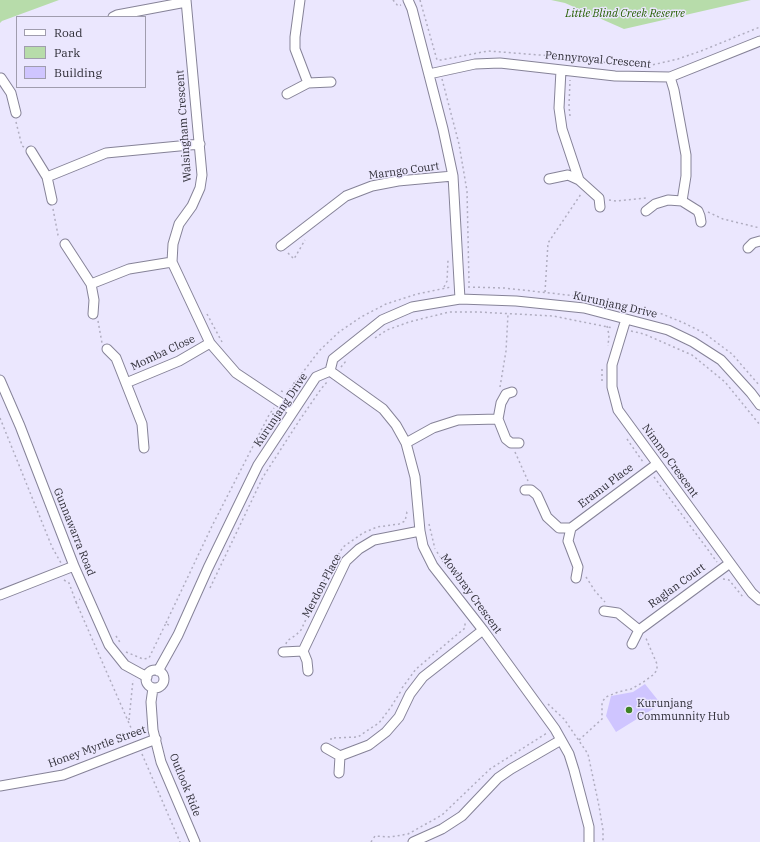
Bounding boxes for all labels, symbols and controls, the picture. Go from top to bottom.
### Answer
park label: Little Blind Creek Reserve [565,7,685,21]
legend [16,16,146,88]
text: Road [54,25,83,40]
text: Park [54,45,80,60]
street label: Pennyroyal Crescent [544,49,652,71]
text: Building [54,65,102,80]
street label: Walsingham Crescent [173,69,195,183]
street label: Marngo Court [368,160,440,182]
street label: Kurunjang Drive [572,289,658,321]
street label: Momba Close [129,332,197,374]
street label: Kurunjang Drive [252,371,310,449]
street label: Nimmo Crescent [639,422,701,500]
street label: Eramu Place [576,461,636,511]
street label: Gunnawarra Road [50,486,98,578]
street label: Mowbray Crescent [438,551,504,637]
street label: Merdon Place [300,552,344,620]
street label: Raglan Court [646,561,708,611]
place label: Kurunjang Communnity Hub [637,697,730,723]
marker: Kurunjang Communnity Hub [624,705,634,715]
street label: Honey Myrtle Street [46,723,148,771]
street label: Outlook Ride [166,752,204,818]

